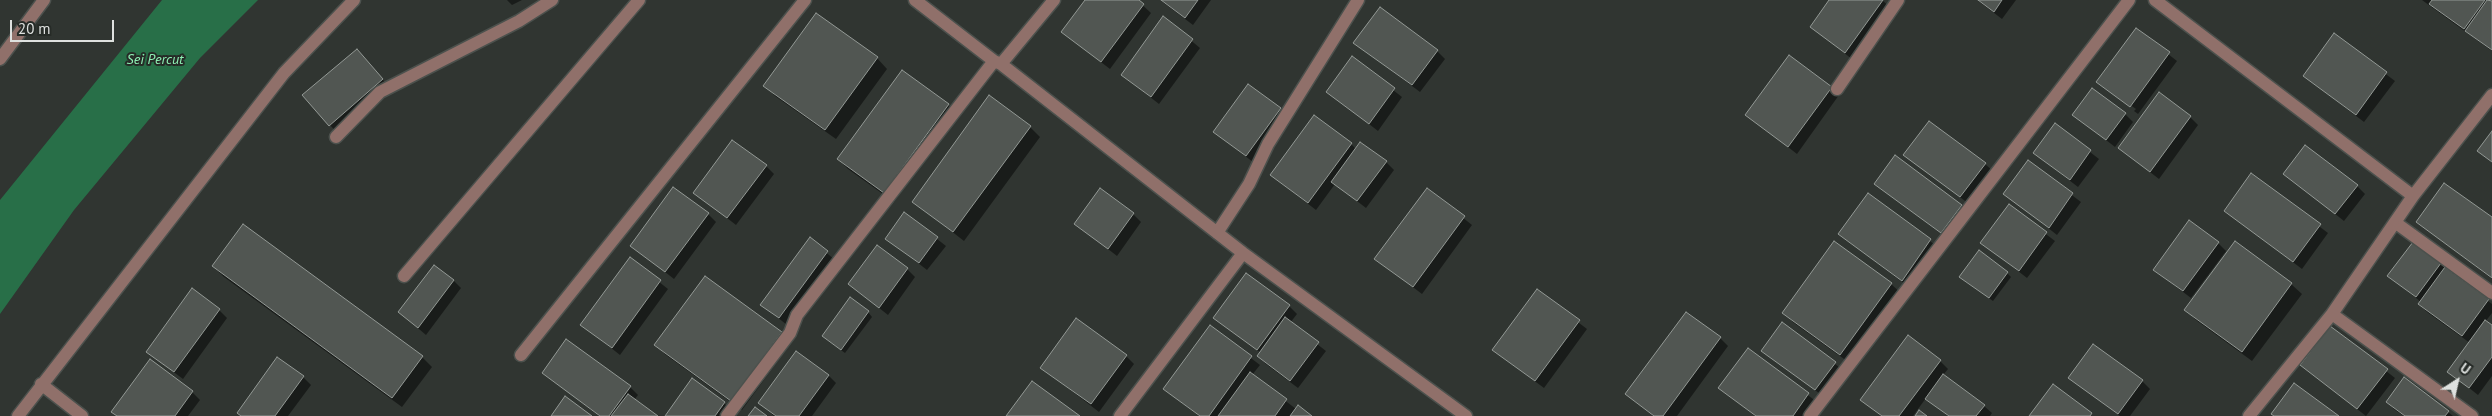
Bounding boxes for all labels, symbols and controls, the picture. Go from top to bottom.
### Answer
scale bar [12,10,116,42]
text: 20 m [18,19,51,38]
water label: Sei Percut [127,52,183,68]
north arrow [2432,356,2482,406]
text: U [2457,359,2474,379]

